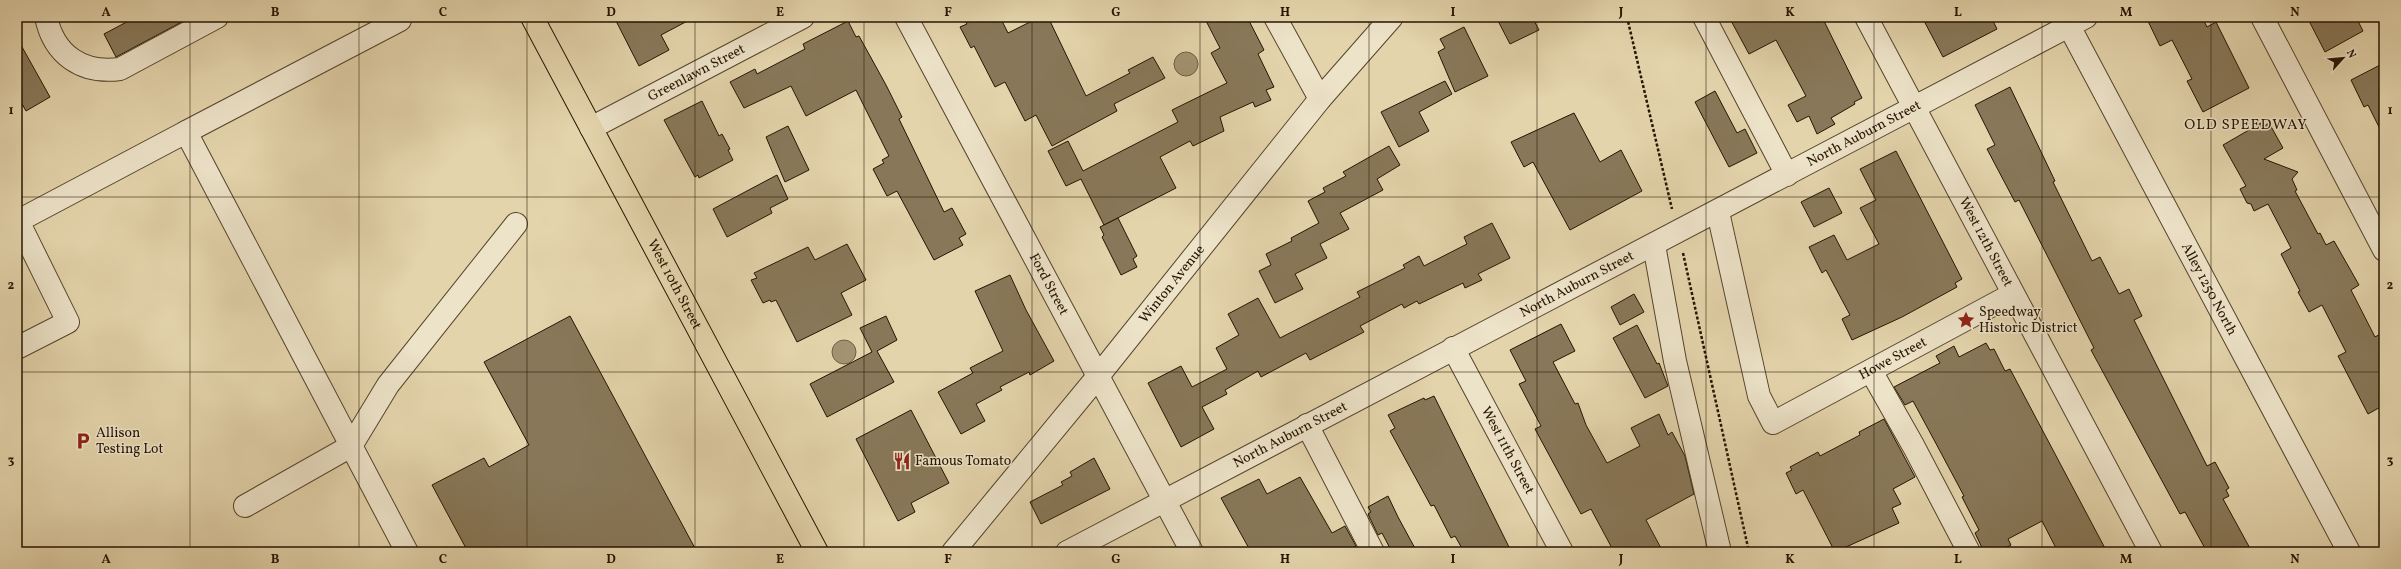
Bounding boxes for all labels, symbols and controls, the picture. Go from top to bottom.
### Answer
text: A [101,4,111,22]
text: B [271,4,280,22]
text: C [439,4,447,22]
text: D [606,4,616,22]
text: E [776,4,784,22]
text: F [944,4,952,22]
text: G [1111,4,1121,22]
text: H [1280,4,1290,22]
text: I [1451,4,1456,22]
text: J [1618,4,1624,22]
text: K [1785,4,1795,22]
text: L [1954,4,1962,22]
text: M [2120,4,2133,22]
text: N [2290,4,2300,22]
north arrow [2323,38,2363,78]
street label: Greenlawn Street [645,39,748,106]
text: N [2342,47,2359,61]
street label: North Auburn Street [1803,96,1924,171]
text: 1 [8,102,14,120]
text: 1 [2387,102,2393,120]
district label: OLD SPEEDWAY [2184,115,2308,136]
street label: West 12th Street [1954,194,2018,290]
street label: West 10th Street [643,236,706,333]
street label: Alley 1250 North [2177,239,2241,339]
street label: Winton Avenue [1135,241,1209,327]
street label: North Auburn Street [1516,246,1638,322]
street label: Ford Street [1024,250,1073,319]
text: 2 [8,277,15,295]
text: 2 [2387,277,2394,295]
place label: Speedway Historic District [1979,303,2078,338]
place icon: Speedway Historic District [1956,310,1976,330]
street label: Howe Street [1855,332,1930,385]
street label: North Auburn Street [1230,397,1351,473]
street label: West 11th Street [1476,403,1539,498]
place label: Allison Testing Lot [96,424,164,459]
parking icon: Allison Testing Lot [73,431,93,451]
restaurant icon: Famous Tomato [892,451,912,471]
text: 3 [8,452,15,470]
place label: Famous Tomato [915,452,1011,471]
text: 3 [2387,452,2394,470]
text: A [101,551,111,569]
text: B [271,551,280,569]
text: C [439,551,447,569]
text: D [606,551,616,569]
text: E [776,551,784,569]
text: F [944,551,952,569]
text: G [1111,551,1121,569]
text: H [1280,551,1290,569]
text: I [1451,551,1456,569]
text: J [1618,551,1624,569]
text: K [1785,551,1795,569]
text: L [1954,551,1962,569]
text: M [2120,551,2133,569]
text: N [2290,551,2300,569]

